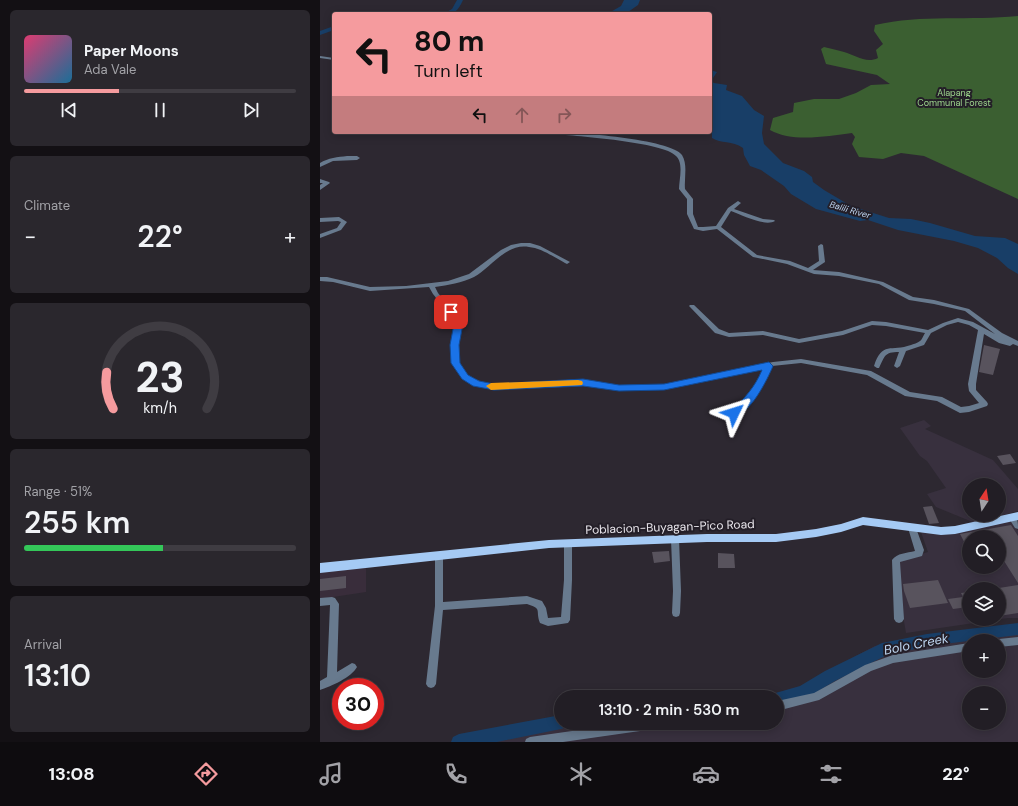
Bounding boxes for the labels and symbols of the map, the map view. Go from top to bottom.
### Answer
park label: Alapang Communal Forest [917,87,991,109]
water label: Balili River [828,198,872,222]
pin [434,295,468,329]
position arrow [713,392,755,434]
north arrow [962,478,1006,522]
street label: Poblacion-Buyagan-Pico Road [585,516,755,538]
water label: Bolo Creek [882,629,950,659]
speed limit sign: 30 [332,678,384,730]

